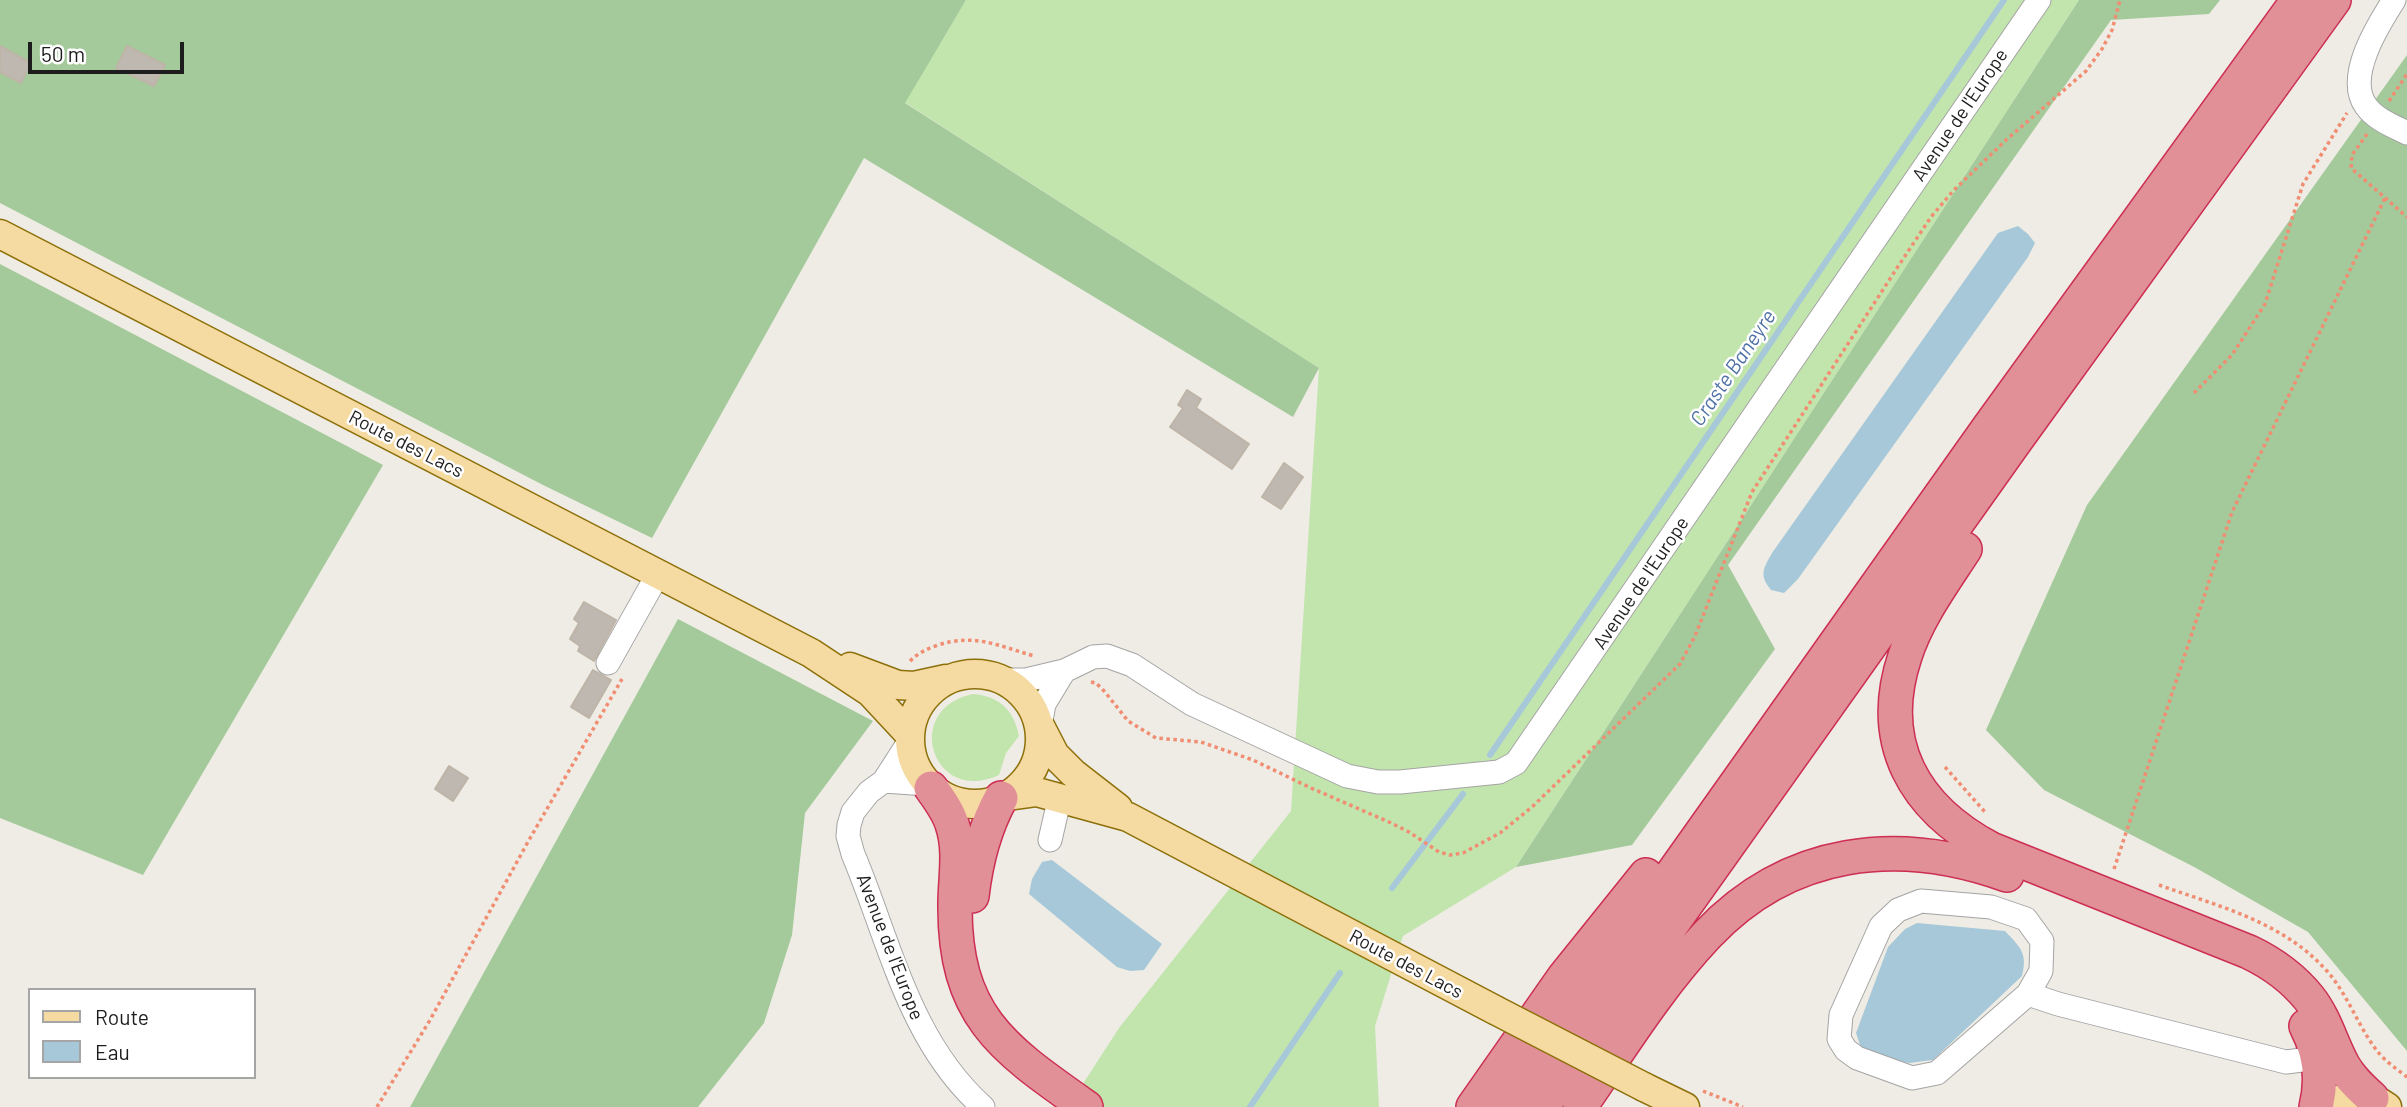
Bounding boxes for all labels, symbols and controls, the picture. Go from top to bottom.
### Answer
scale bar [32,28,187,72]
text: 50 m [41,41,85,66]
street label: Avenue de l'Europe [1907,45,2013,185]
water label: Craste Baneyre [1685,305,1781,431]
street label: Route des Lacs [345,405,467,483]
street label: Avenue de l'Europe [1588,513,1694,653]
street label: Avenue de l'Europe [852,871,928,1023]
street label: Route des Lacs [1345,924,1467,1004]
legend [28,988,256,1079]
text: Route [95,1004,149,1029]
text: Eau [95,1039,130,1064]

